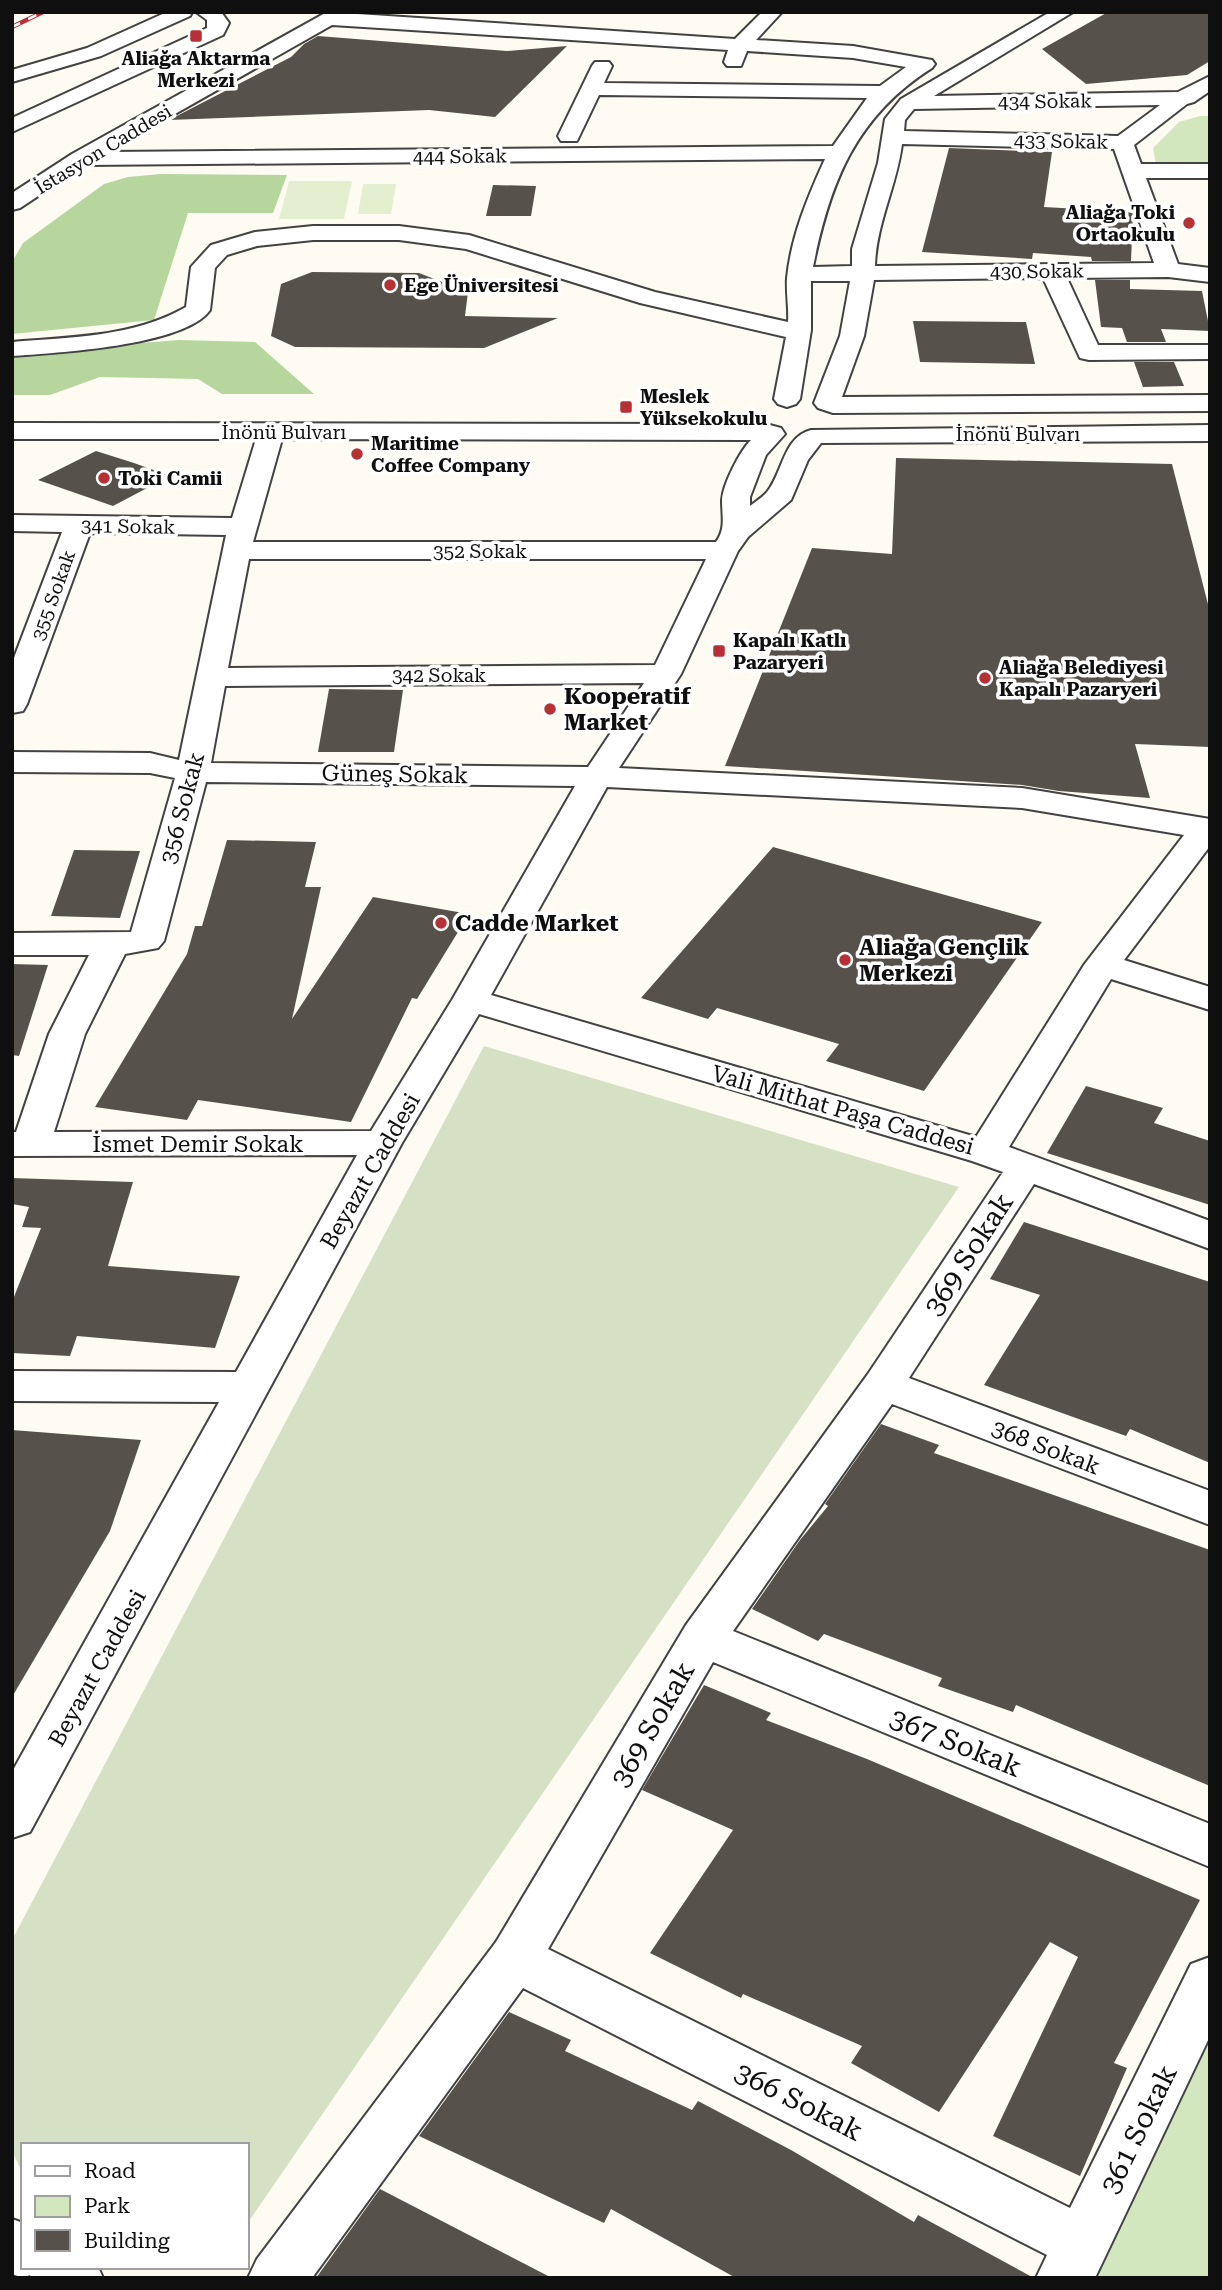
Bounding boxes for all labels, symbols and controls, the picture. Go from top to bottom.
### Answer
marker: Aliağa Aktarma Merkezi [188,28,204,44]
place label: Aliağa Aktarma Merkezi [122,47,270,92]
street label: 434 Sokak [998,89,1092,114]
street label: İstasyon Caddesi [31,100,176,199]
street label: 433 Sokak [1014,129,1108,154]
street label: 444 Sokak [413,144,507,169]
place label: Aliağa Toki Ortaokulu [1066,201,1175,246]
marker: Aliağa Toki Ortaokulu [1181,215,1197,231]
street label: 430 Sokak [990,259,1084,284]
place label: Ege Üniversitesi [404,274,559,297]
marker: Ege Üniversitesi [382,277,398,293]
place label: Meslek Yüksekokulu [640,385,768,430]
marker: Meslek Yüksekokulu [618,399,634,415]
street label: İnönü Bulvarı [222,421,346,444]
street label: İnönü Bulvarı [956,423,1080,446]
place label: Maritime Coffee Company [371,432,531,477]
marker: Maritime Coffee Company [349,446,365,462]
place label: Toki Camii [118,467,222,490]
marker: Toki Camii [96,470,112,486]
street label: 341 Sokak [81,514,175,539]
street label: 352 Sokak [433,540,527,563]
street label: 355 Sokak [27,547,80,643]
place label: Kapalı Katlı Pazaryeri [733,629,846,674]
marker: Kapalı Katlı Pazaryeri [711,643,727,659]
place label: Aliağa Belediyesi Kapalı Pazaryeri [999,656,1164,701]
street label: 342 Sokak [392,664,486,687]
marker: Aliağa Belediyesi Kapalı Pazaryeri [977,670,993,686]
place label: Kooperatif Market [564,683,692,736]
marker: Kooperatif Market [542,701,558,717]
street label: 356 Sokak [155,749,210,867]
street label: Güneş Sokak [321,760,469,789]
place label: Cadde Market [455,910,619,937]
marker: Cadde Market [433,915,449,931]
place label: Aliağa Gençlik Merkezi [859,934,1029,987]
marker: Aliağa Gençlik Merkezi [837,952,853,968]
street label: Vali Mithat Paşa Caddesi [709,1060,977,1161]
street label: Beyazıt Caddesi [315,1089,426,1254]
street label: İsmet Demir Sokak [92,1131,304,1158]
street label: 369 Sokak [917,1187,1020,1322]
street label: 368 Sokak [988,1414,1104,1481]
street label: Beyazıt Caddesi [43,1585,152,1751]
street label: 369 Sokak [603,1656,702,1793]
street label: 367 Sokak [885,1701,1027,1784]
street label: 366 Sokak [729,2055,868,2148]
street label: 361 Sokak [1093,2059,1184,2199]
legend [21,2143,248,2269]
text: Road [84,2159,136,2183]
text: Park [84,2194,130,2218]
text: Building [84,2229,170,2253]

